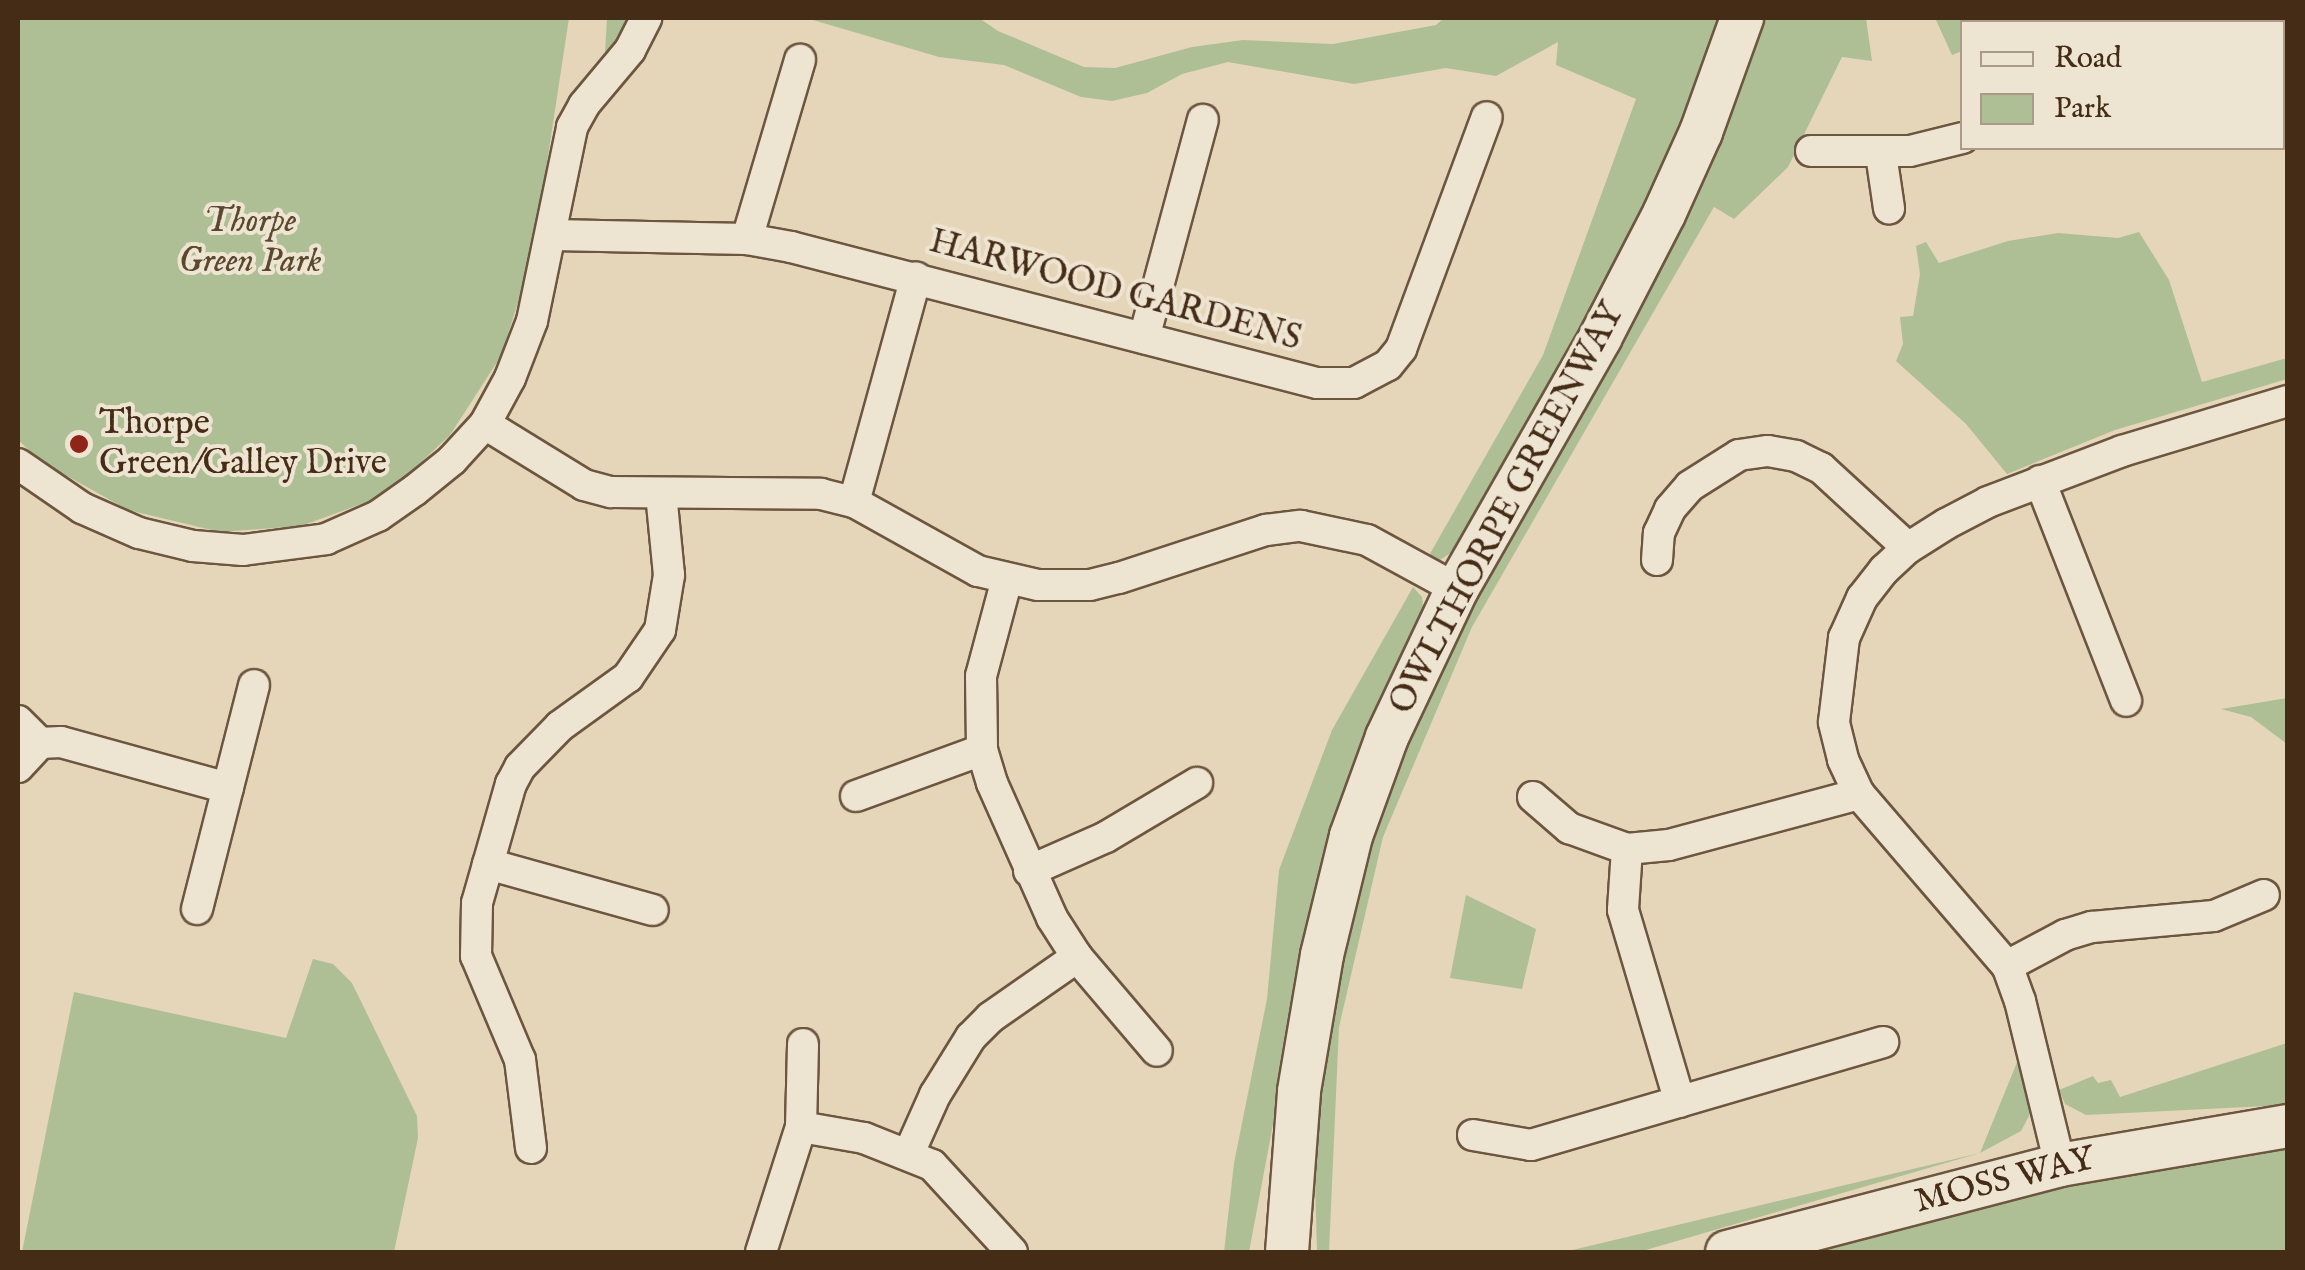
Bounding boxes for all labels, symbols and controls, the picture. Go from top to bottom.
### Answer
legend [1960,20,2285,150]
text: Road [2054,40,2122,78]
text: Park [2054,90,2111,128]
park label: Thorpe Green Park [178,201,322,283]
street label: HARWOOD GARDENS [925,221,1305,361]
street label: OWLTHORPE GREENWAY [1382,296,1634,722]
place label: Thorpe Green/Galley Drive [99,403,387,485]
marker: Thorpe Green/Galley Drive [68,433,90,455]
street label: MOSS WAY [1911,1138,2099,1224]

